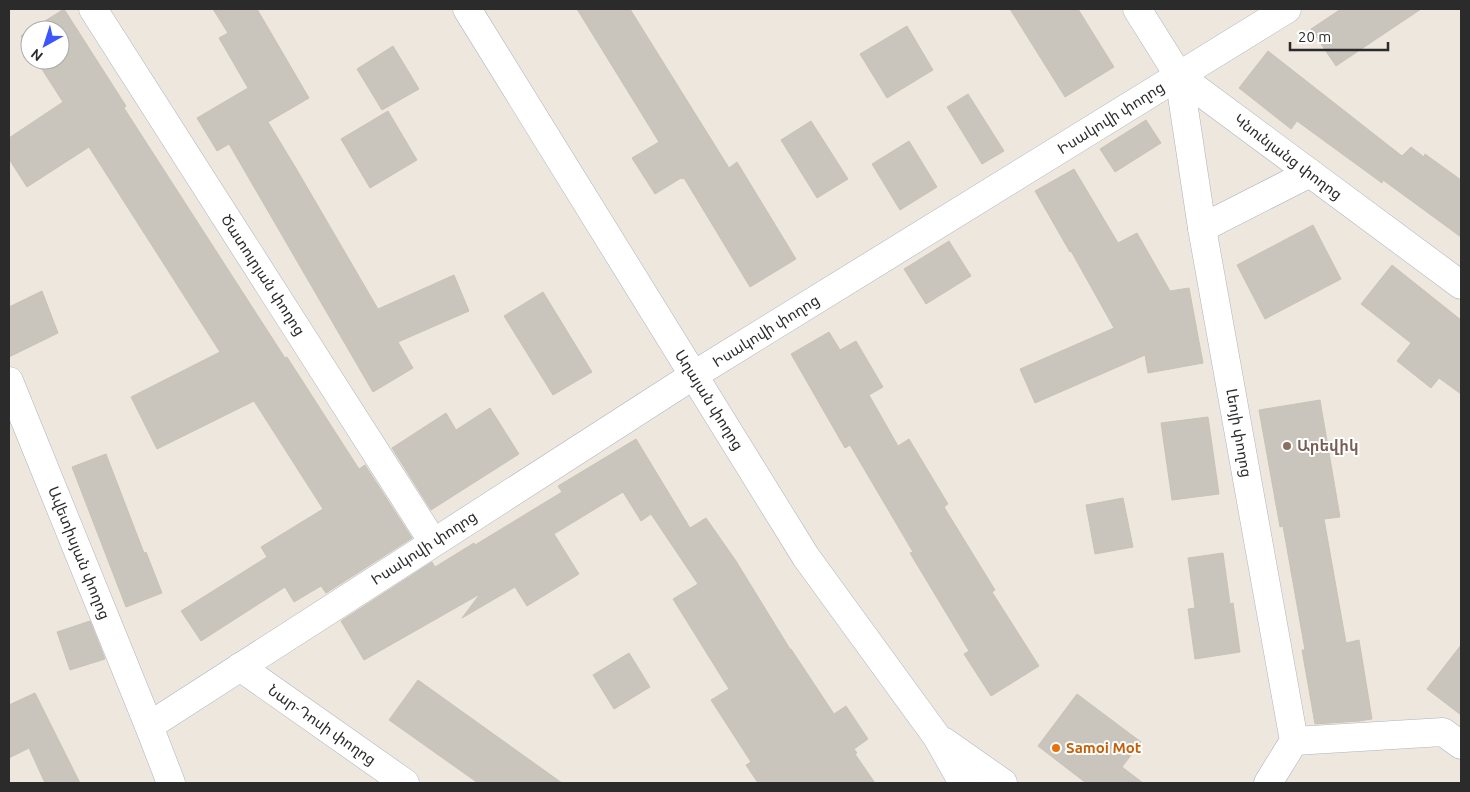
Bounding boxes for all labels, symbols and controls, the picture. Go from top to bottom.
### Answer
north arrow [20,20,70,70]
scale bar [1290,20,1388,52]
text: 20 m [1298,28,1331,45]
text: N [28,46,46,65]
street label: Իսակովի փողոց [1054,78,1168,158]
street label: Կնունյանց փողոց [1230,110,1346,204]
street label: Ծատուրյան փողոց [217,211,309,339]
street label: Իսակովի փողոց [709,291,823,371]
street label: Աղայան փողոց [671,347,747,453]
street label: Լեոյի փողոց [1222,387,1256,479]
place label: Արեվիկ [1297,437,1359,455]
marker: Արեվիկ [1281,440,1293,452]
street label: Ավետիսյան փողոց [44,484,114,622]
street label: Իսակովի փողոց [368,507,480,589]
street label: Նար-Դոսի փողոց [265,681,379,769]
place label: Samoi Mot [1066,739,1142,756]
marker: Samoi Mot [1050,742,1062,754]

